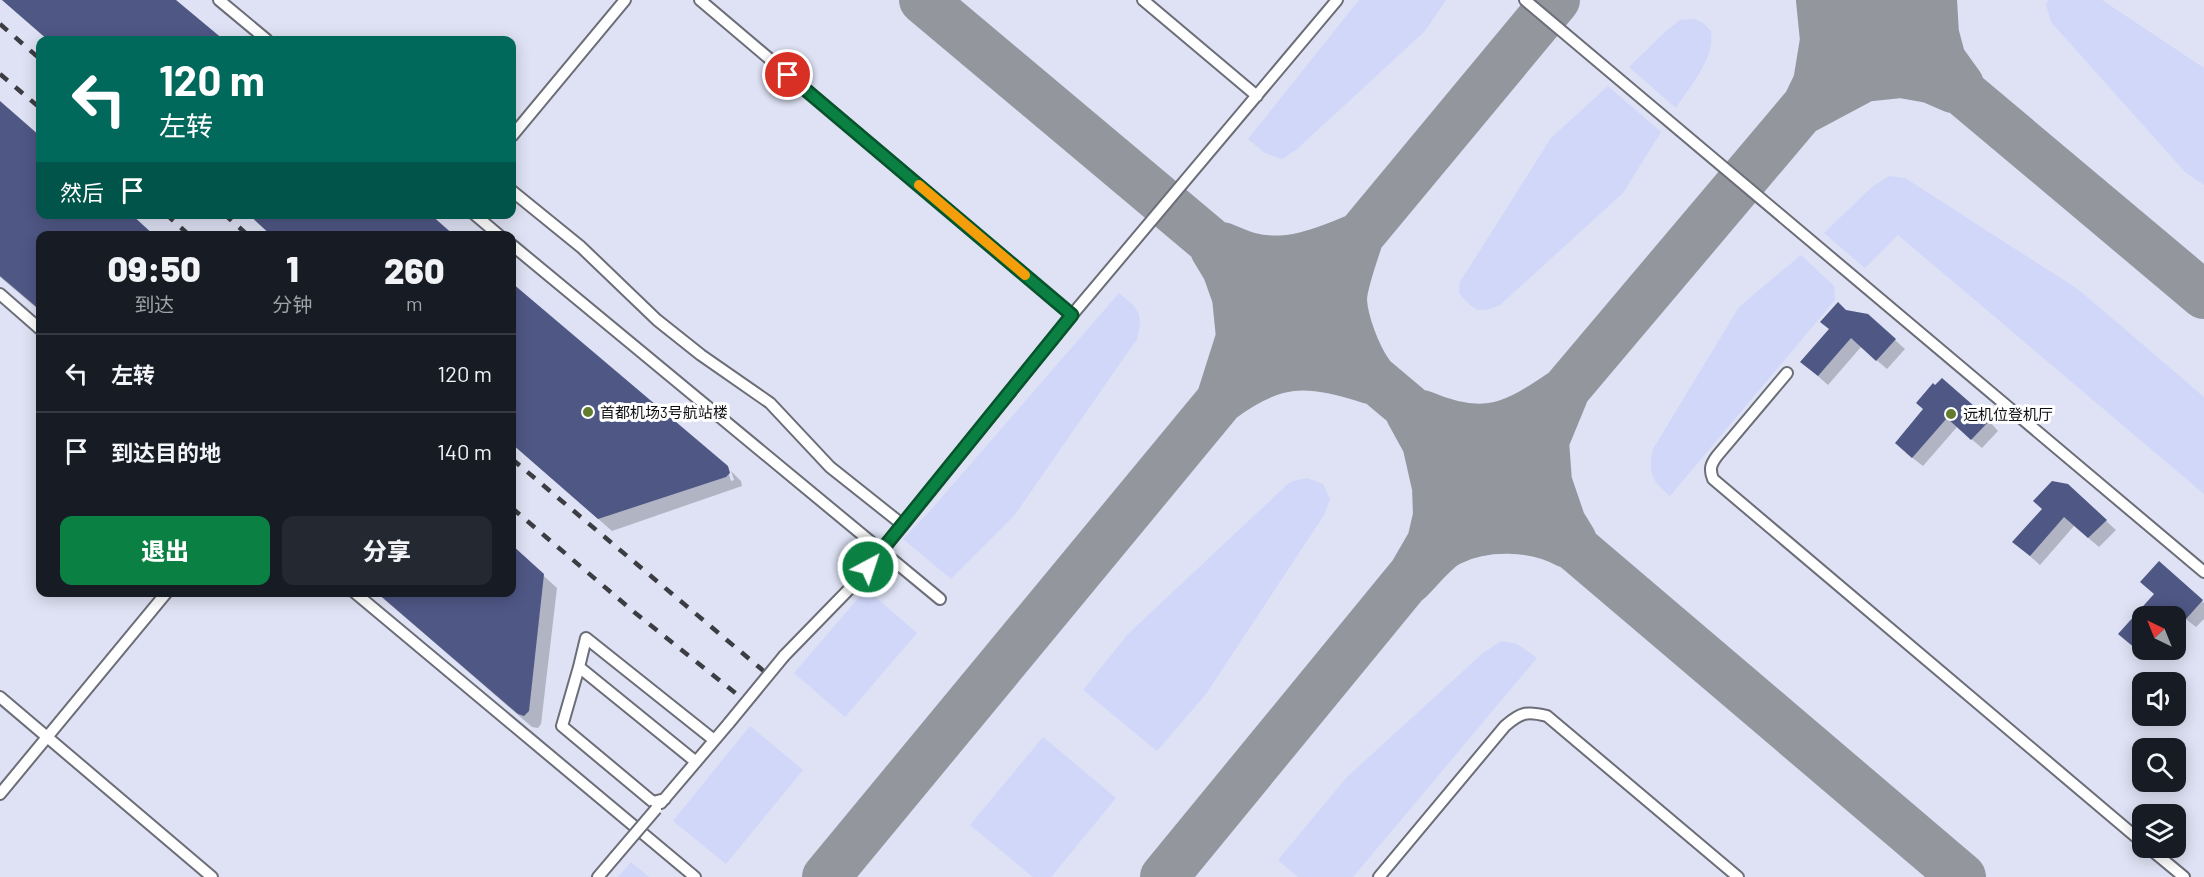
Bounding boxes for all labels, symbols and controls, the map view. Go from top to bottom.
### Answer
pin [762,49,813,100]
text: 120 m [159,54,265,104]
icon: arrive [771,58,804,91]
icon: left [60,60,138,138]
text: 左转 [159,109,213,141]
icon: arrive [116,174,149,207]
text: 然后 [60,179,104,205]
text: 09:50 [107,246,201,289]
text: 1 [286,246,299,289]
text: 260 [384,248,445,291]
text: m [406,291,422,315]
text: 到达 [134,292,174,316]
text: 分钟 [272,292,312,316]
icon: left [60,357,93,390]
text: 120 m [437,360,492,386]
text: 左转 [111,361,155,387]
place label: 首都机场3号航站楼 [600,403,728,421]
marker: 首都机场3号航站楼 [581,405,595,419]
place label: 远机位登机厅 [1963,405,2053,423]
marker: 远机位登机厅 [1944,407,1958,421]
icon: arrive [60,435,93,468]
text: 140 m [437,438,492,464]
text: 到达目的地 [111,439,221,465]
button: 退出 [60,516,270,585]
button: 分享 [282,516,492,585]
position arrow [836,535,900,599]
north arrow [2132,606,2186,660]
map controls [2132,606,2186,858]
button: sound [2132,672,2186,726]
button: search [2132,738,2186,792]
button: layers [2132,804,2186,858]

